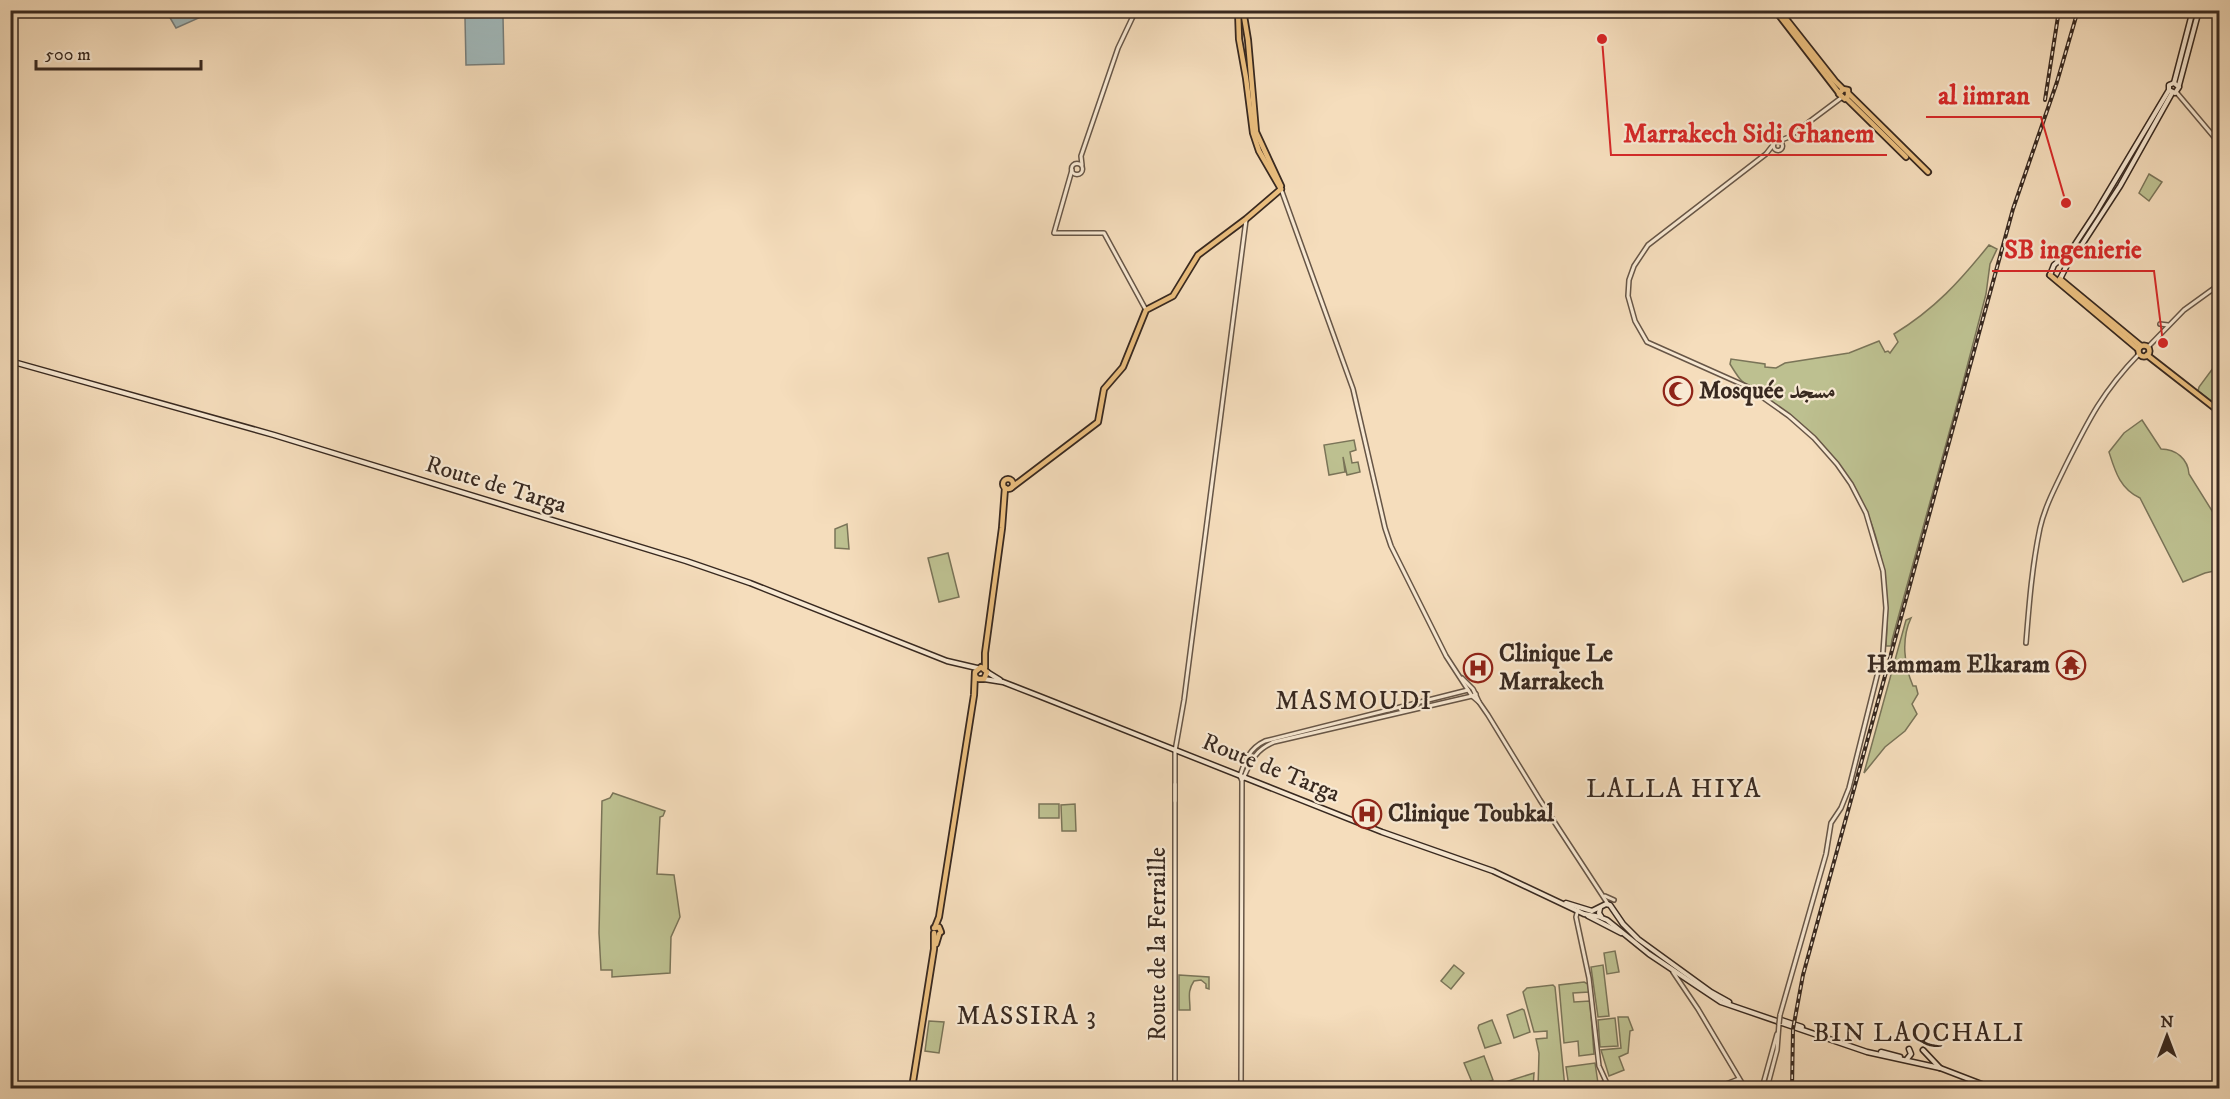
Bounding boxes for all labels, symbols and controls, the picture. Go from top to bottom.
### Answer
scale bar [36,33,201,71]
text: 500 m [45,44,91,66]
callout: al iimran [1926,73,2041,117]
text: al iimran [1938,80,2030,113]
callout: Marrakech Sidi Ghanem [1611,111,1887,155]
text: Marrakech Sidi Ghanem [1623,118,1875,151]
callout: SB ingenierie [1992,227,2154,271]
text: SB ingenierie [2004,234,2142,267]
mosque icon: Mosquée مسجد [1662,375,1694,407]
place label: Mosquée مسجد [1699,376,1836,406]
street label: Route de Targa [422,449,571,521]
place label: Clinique Le Marrakech [1499,639,1613,697]
temple icon: Hammam Elkaram [2055,649,2087,681]
place label: Hammam Elkaram [1867,650,2050,680]
hospital icon: Clinique Le Marrakech [1462,652,1494,684]
district label: MASMOUDI [1275,685,1433,718]
street label: Route de Targa [1198,727,1345,810]
district label: LALLA HIYA [1586,773,1762,806]
hospital icon: Clinique Toubkal [1351,798,1383,830]
place label: Clinique Toubkal [1388,799,1555,829]
street label: Route de la Ferraille [1143,847,1173,1041]
district label: MASSIRA 3 [957,1000,1097,1033]
north arrow [2137,1006,2197,1066]
text: N [2160,1012,2174,1032]
district label: BIN LAQCHALI [1813,1017,2025,1050]

